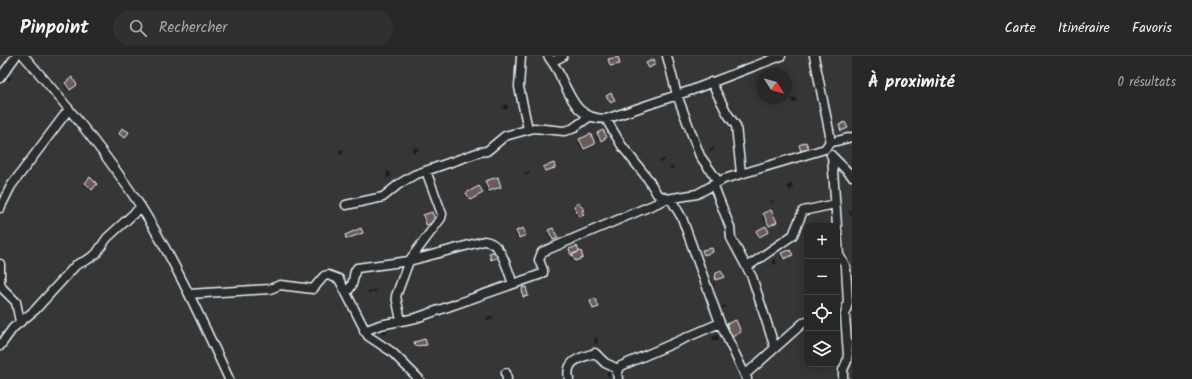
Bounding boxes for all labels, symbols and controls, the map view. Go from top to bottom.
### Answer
search box [113,10,393,46]
text: Pinpoint [20,13,89,43]
text: Rechercher [159,16,227,40]
icon: search [127,17,149,39]
text: Carte [1004,17,1036,39]
text: Itinéraire [1058,17,1110,39]
text: Favoris [1132,17,1172,39]
north arrow [756,68,792,104]
text: À proximité [868,69,955,96]
text: 0 résultats [1118,72,1176,93]
map controls [804,223,840,367]
button: + [804,223,840,259]
button: − [804,259,840,295]
button: locate [804,295,840,331]
button: layers [804,331,840,367]

